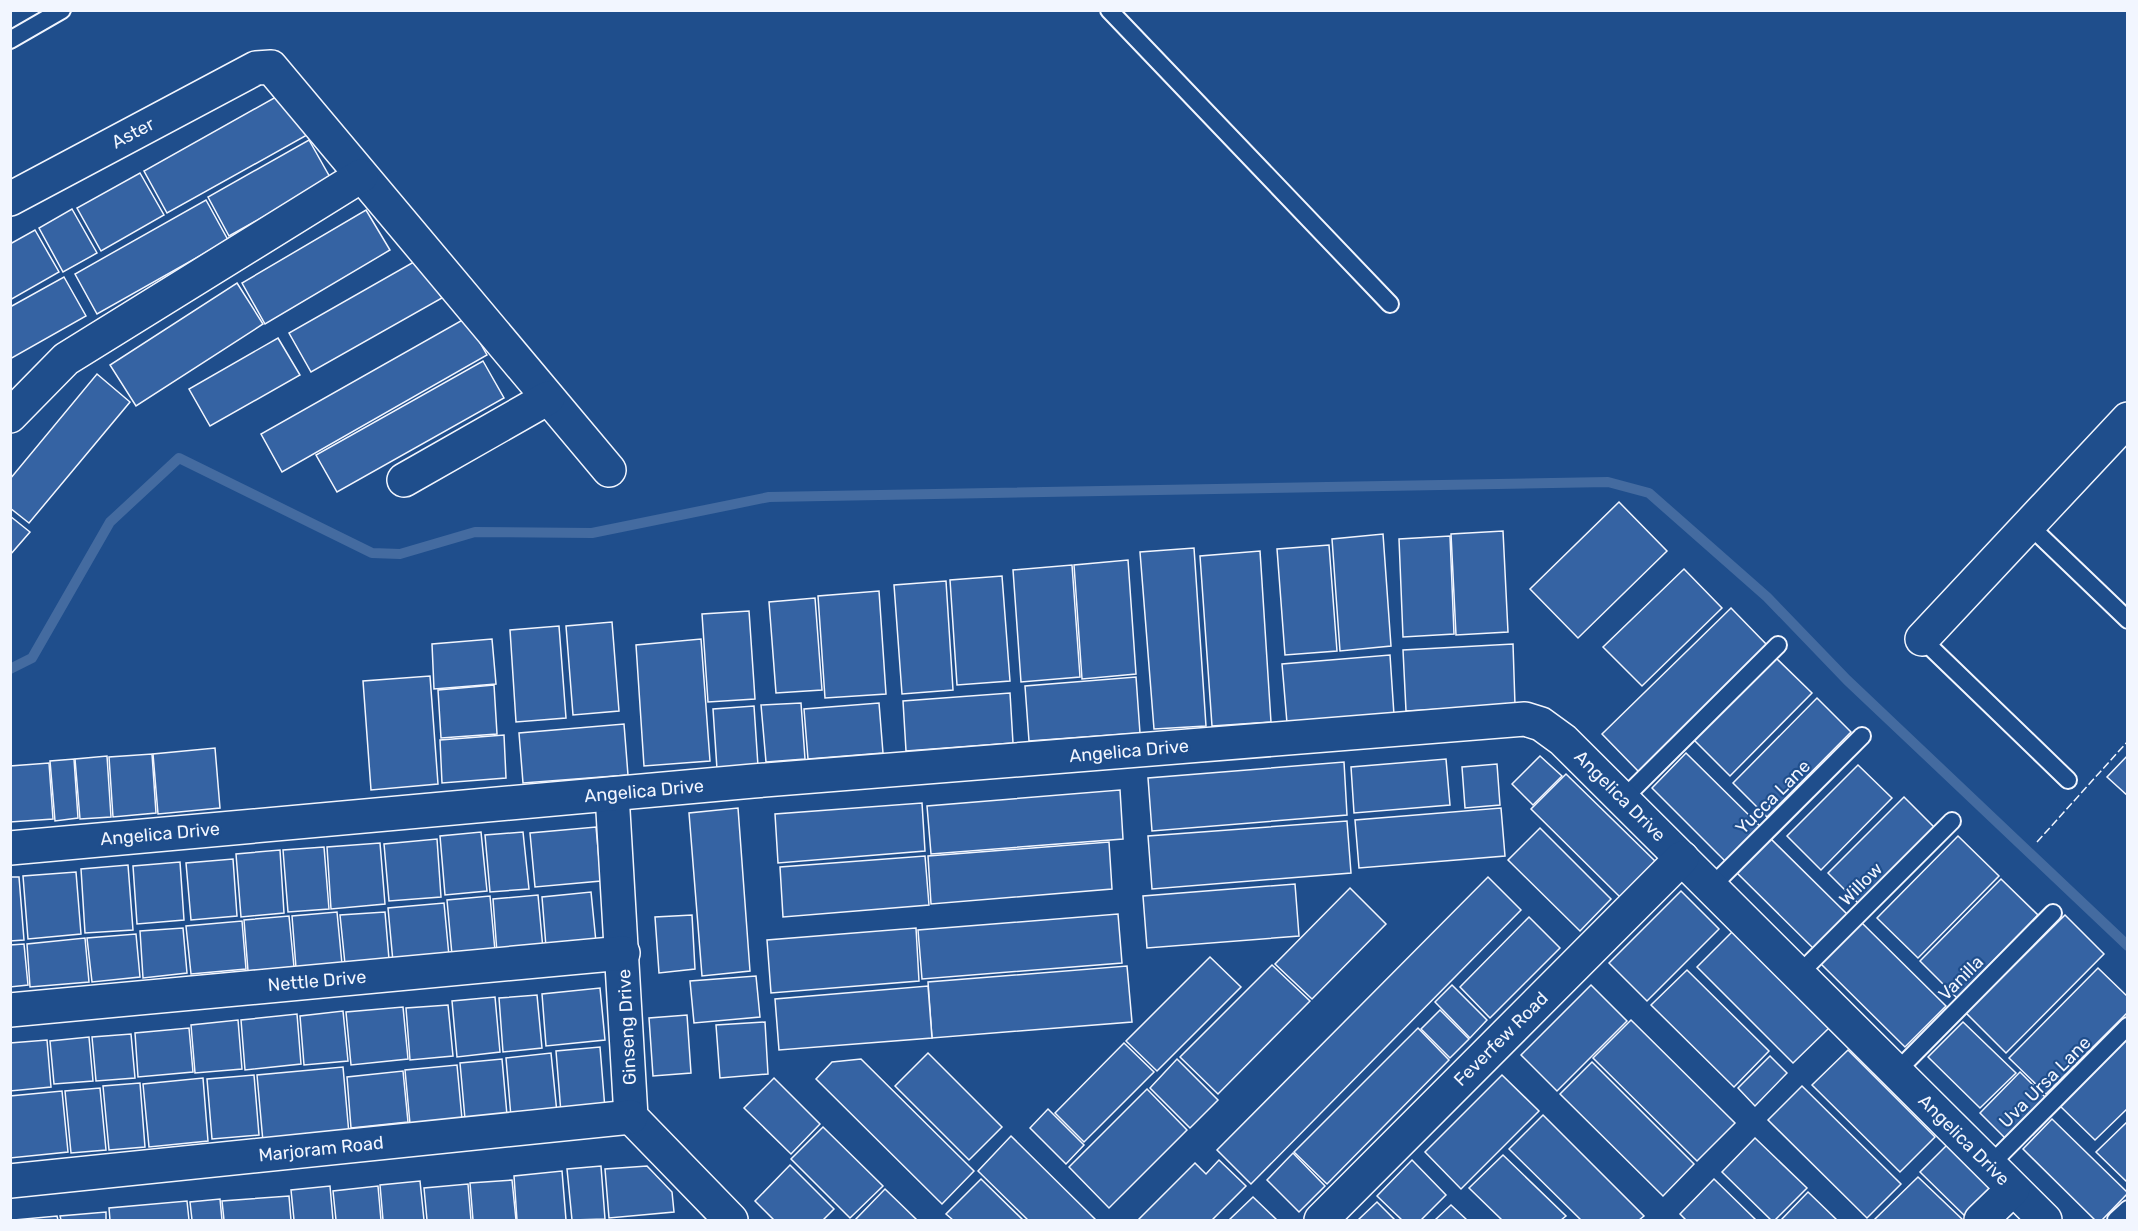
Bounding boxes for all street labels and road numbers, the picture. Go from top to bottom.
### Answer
street label: Aster [108,113,158,153]
street label: Angelica Drive [1068,735,1190,767]
street label: Angelica Drive [1570,746,1670,846]
street label: Yucca Lane [1731,755,1815,839]
street label: Angelica Drive [583,775,705,807]
street label: Angelica Drive [99,818,221,850]
street label: Willow [1835,858,1887,910]
street label: Vanilla [1934,951,1988,1005]
street label: Nettle Drive [267,966,367,996]
street label: Ginseng Drive [613,968,641,1086]
street label: Feverfew Road [1449,987,1553,1091]
street label: Uva Ursa Lane [1995,1032,2095,1132]
street label: Angelica Drive [1914,1090,2014,1190]
street label: Marjoram Road [257,1131,385,1167]

